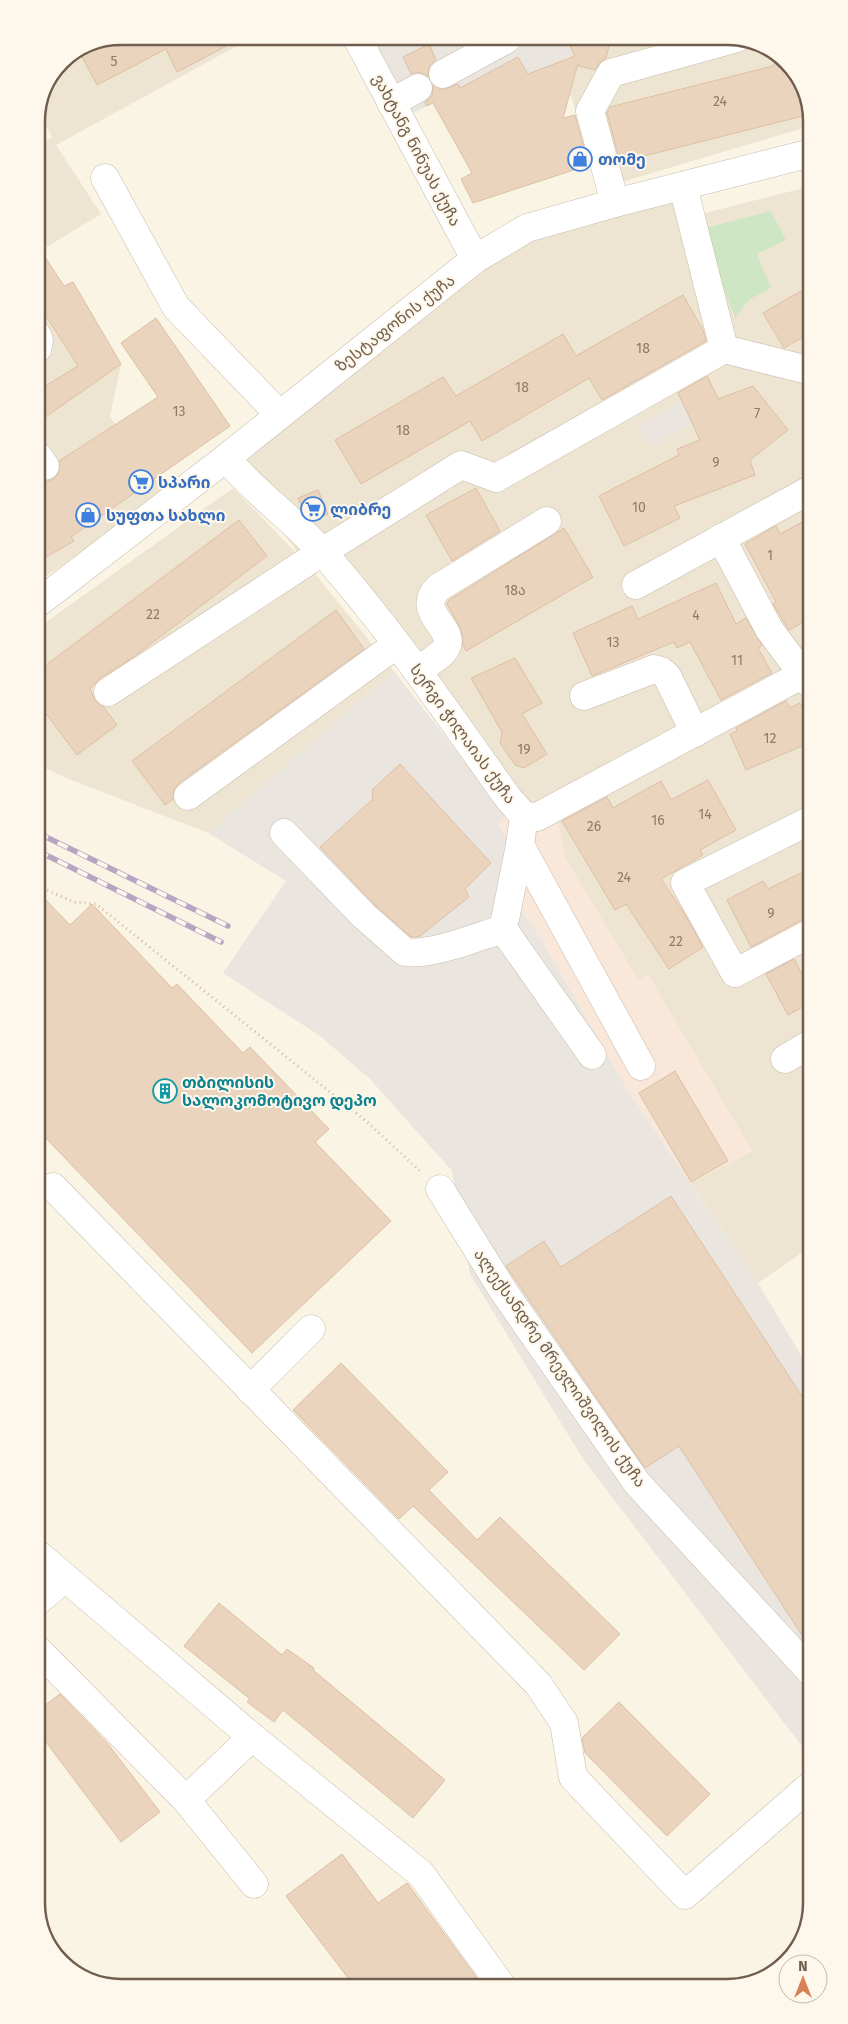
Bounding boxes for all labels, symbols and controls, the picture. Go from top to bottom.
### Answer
house number: 5 [110,53,118,70]
street label: ვახტანგ ნინუას ქუჩა [369,71,465,229]
house number: 24 [713,93,728,110]
shop icon: თომე [567,146,593,172]
place label: თომე [598,150,646,169]
street label: ზესტაფონის ქუჩა [331,270,459,376]
house number: 18 [636,340,650,357]
house number: 18 [515,379,529,396]
house number: 13 [172,403,186,420]
house number: 7 [754,405,760,422]
house number: 18 [396,422,410,439]
house number: 9 [712,454,720,471]
supermarket icon: სპარი [128,469,154,495]
place label: სპარი [158,473,211,492]
supermarket icon: ლიბრე [300,496,326,522]
house number: 10 [632,499,646,516]
place label: ლიბრე [330,500,391,520]
shop icon: სუფთა სახლი [75,502,101,528]
place label: სუფთა სახლი [106,506,225,526]
house number: 1 [767,547,773,564]
house number: 18ა [504,582,526,599]
house number: 22 [146,606,160,623]
house number: 4 [692,607,700,624]
house number: 13 [606,634,620,651]
house number: 11 [731,652,743,669]
street label: სერგი ჭილაიას ქუჩა [405,661,520,808]
house number: 12 [764,730,777,747]
house number: 19 [517,741,531,758]
house number: 14 [698,806,712,823]
house number: 16 [651,812,665,829]
house number: 26 [587,818,601,835]
house number: 24 [617,869,632,886]
house number: 9 [767,905,775,922]
house number: 22 [669,933,683,950]
place label: თბილისის სალოკომოტივო დეპო [182,1073,377,1111]
building icon: თბილისის სალოკომოტივო დეპო [152,1078,178,1104]
street label: ალექსანდრე მრევლიშვილის ქუჩა [469,1245,650,1491]
north arrow [778,1954,828,2004]
text: N [798,1958,808,1975]

